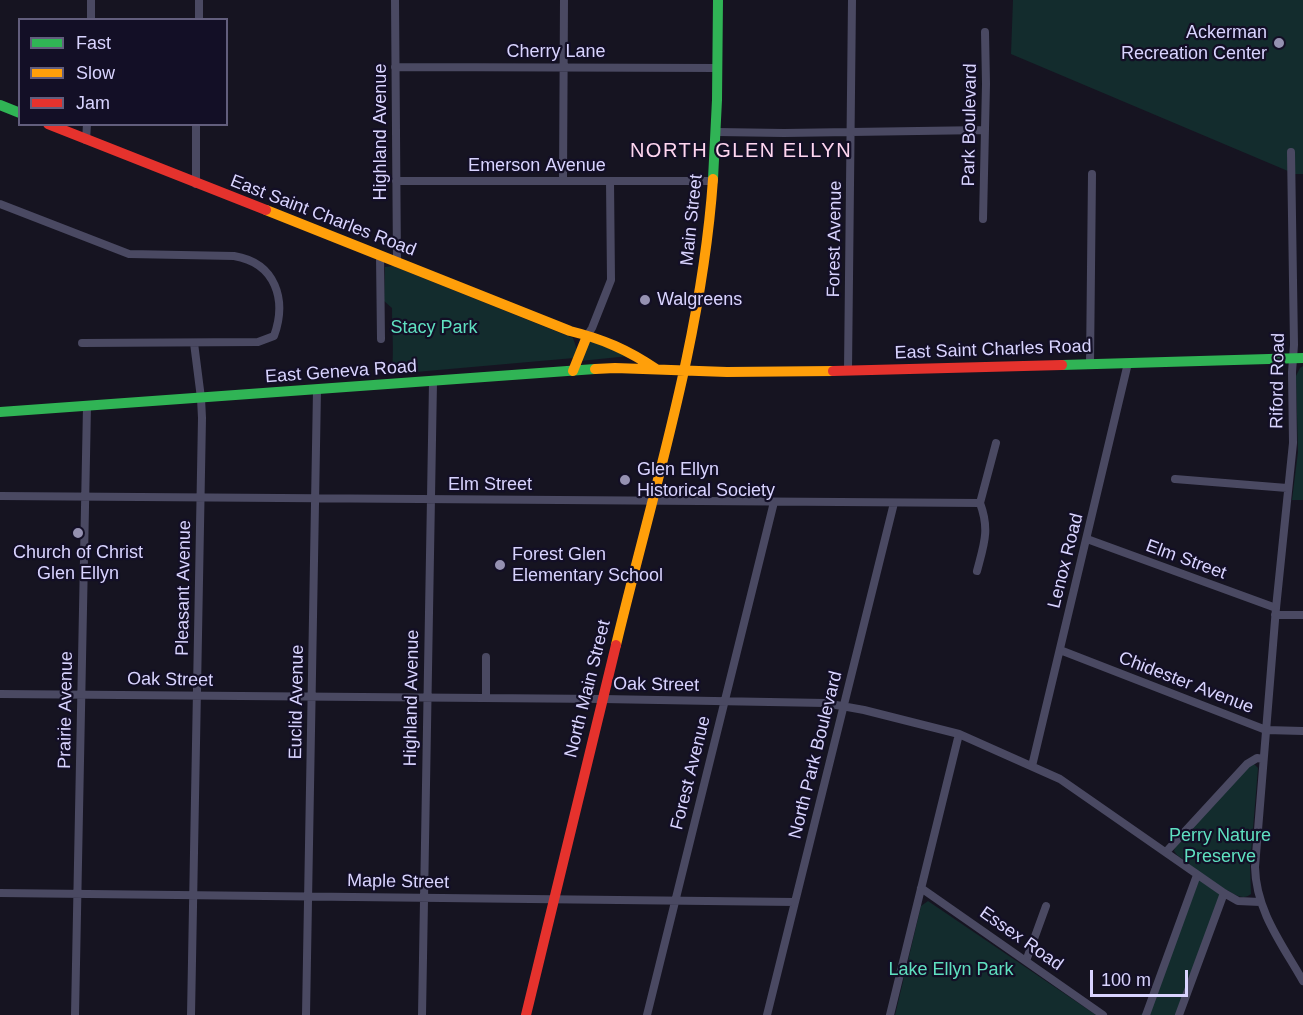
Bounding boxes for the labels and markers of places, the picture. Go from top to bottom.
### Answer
place label: Ackerman Recreation Center [1121,22,1267,64]
marker: Ackerman Recreation Center [1272,36,1286,50]
place label: Walgreens [657,289,742,311]
marker: Walgreens [638,293,652,307]
place label: Glen Ellyn Historical Society [637,459,775,502]
marker: Glen Ellyn Historical Society [618,473,632,487]
marker: Church of Christ Glen Ellyn [71,526,85,540]
place label: Church of Christ Glen Ellyn [13,542,143,584]
place label: Forest Glen Elementary School [512,544,663,586]
marker: Forest Glen Elementary School [493,558,507,572]

